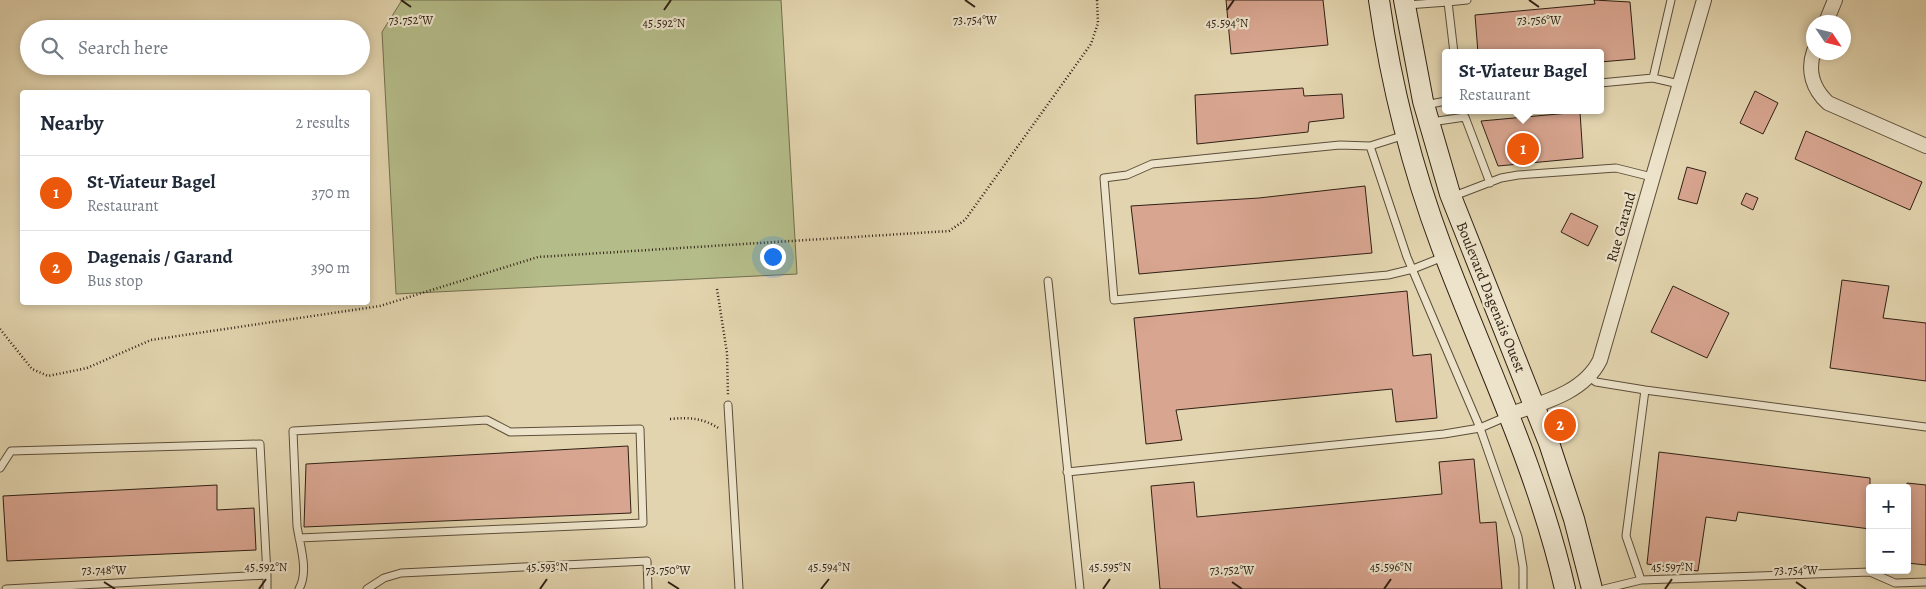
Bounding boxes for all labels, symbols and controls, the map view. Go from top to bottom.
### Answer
text: 73.752°W [389,12,434,28]
text: 73.754°W [953,12,998,28]
text: 73.756°W [1517,12,1562,28]
text: 45.592°N [643,15,686,31]
text: 45.594°N [1206,15,1249,31]
north arrow [1806,15,1851,60]
search box [20,20,370,75]
icon: search [38,34,66,62]
text: Search here [78,35,168,61]
popup [1442,49,1604,114]
text: St-Viateur Bagel [1459,58,1587,84]
text: Restaurant [1459,84,1530,106]
text: Nearby [40,109,103,137]
text: 2 results [295,112,350,134]
pin: 1 [1507,130,1539,168]
text: St-Viateur Bagel [87,169,216,195]
text: 1 [53,182,59,204]
text: 370 m [312,182,350,204]
street label: Rue Garand [1601,189,1641,264]
text: Restaurant [87,195,159,217]
street label: Boulevard Dagenais Ouest [1452,219,1530,376]
text: Dagenais / Garand [87,244,233,270]
your location [760,244,786,270]
text: 2 [52,257,60,279]
text: 390 m [311,257,350,279]
text: Bus stop [87,270,143,292]
pin: 2 [1544,406,1576,444]
map controls [1866,484,1911,574]
button: + [1866,484,1911,529]
button: − [1866,529,1911,574]
text: 45.592°N [245,559,288,575]
text: 45.593°N [526,559,568,575]
text: 45.594°N [808,559,851,575]
text: 45.595°N [1089,559,1132,575]
text: 45.596°N [1370,559,1413,575]
text: 45.597°N [1651,559,1693,575]
text: 73.748°W [82,562,127,578]
text: 73.750°W [645,562,691,578]
text: 73.752°W [1210,562,1255,578]
text: 73.754°W [1774,562,1819,578]

